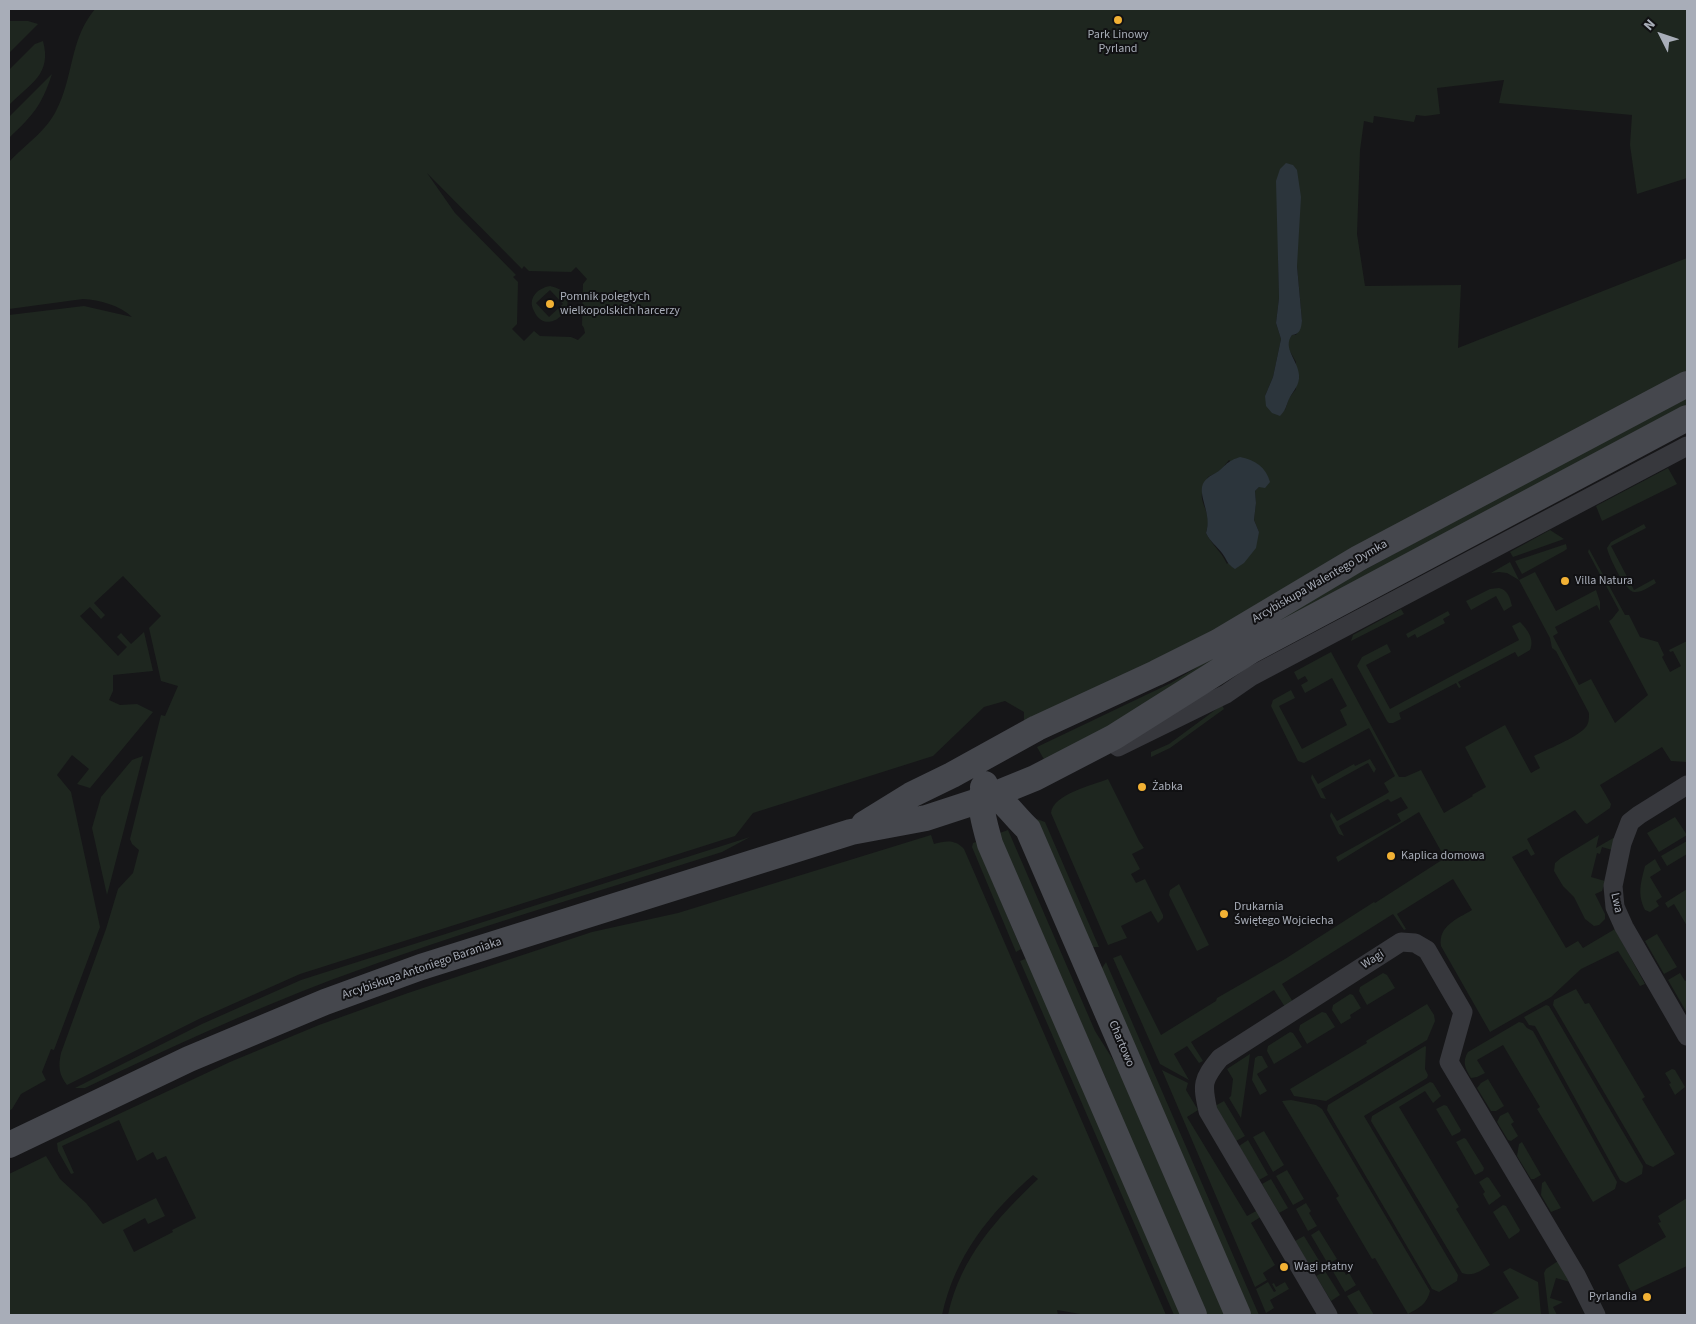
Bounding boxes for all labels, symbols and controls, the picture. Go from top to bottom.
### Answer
north arrow [1636,10,1686,60]
marker: Park Linowy Pyrland [1112,14,1124,26]
text: N [1639,15,1660,35]
place label: Park Linowy Pyrland [1088,28,1148,56]
place label: Pomnik poległych wielkopolskich harcerzy [560,290,680,318]
marker: Pomnik poległych wielkopolskich harcerzy [544,298,556,310]
street label: Arcybiskupa Walentego Dymka [1250,537,1390,627]
place label: Villa Natura [1575,574,1633,588]
marker: Villa Natura [1559,575,1571,587]
place label: Żabka [1152,780,1183,794]
marker: Żabka [1136,781,1148,793]
place label: Kaplica domowa [1401,849,1485,863]
marker: Kaplica domowa [1385,850,1397,862]
street label: Lwa [1607,892,1625,914]
place label: Drukarnia Świętego Wojciecha [1234,900,1334,928]
marker: Drukarnia Świętego Wojciecha [1218,908,1230,920]
street label: Arcybiskupa Antoniego Baraniaka [340,935,504,1003]
street label: Wagi [1359,947,1387,973]
street label: Chartowo [1105,1019,1137,1069]
place label: Wagi płatny [1294,1260,1353,1274]
marker: Wagi płatny [1278,1261,1290,1273]
place label: Pyrlandia [1589,1290,1637,1304]
marker: Pyrlandia [1641,1291,1653,1303]

